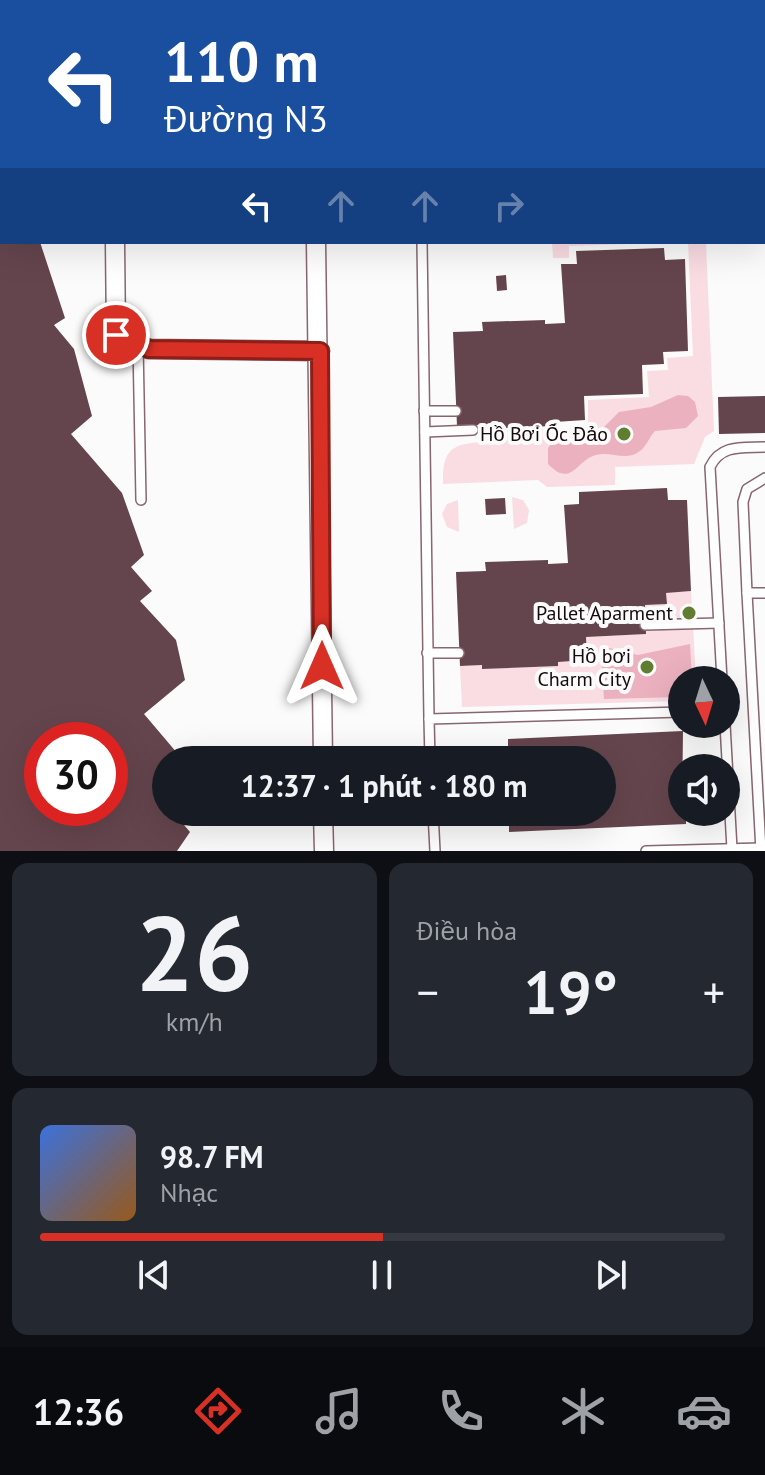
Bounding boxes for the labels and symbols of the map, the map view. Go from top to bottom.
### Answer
pin [82,301,150,369]
place label: Hồ Bơi Ốc Đảo [480,421,608,447]
marker: Hồ Bơi Ốc Đảo [615,425,633,443]
place label: Pallet Aparment [536,600,673,626]
marker: Pallet Aparment [680,604,698,622]
position arrow [280,624,364,708]
place label: Hồ bơi Charm City [537,643,632,692]
marker: Hồ bơi Charm City [638,658,656,676]
north arrow [668,666,740,738]
speed limit sign: 30 [24,722,128,826]

